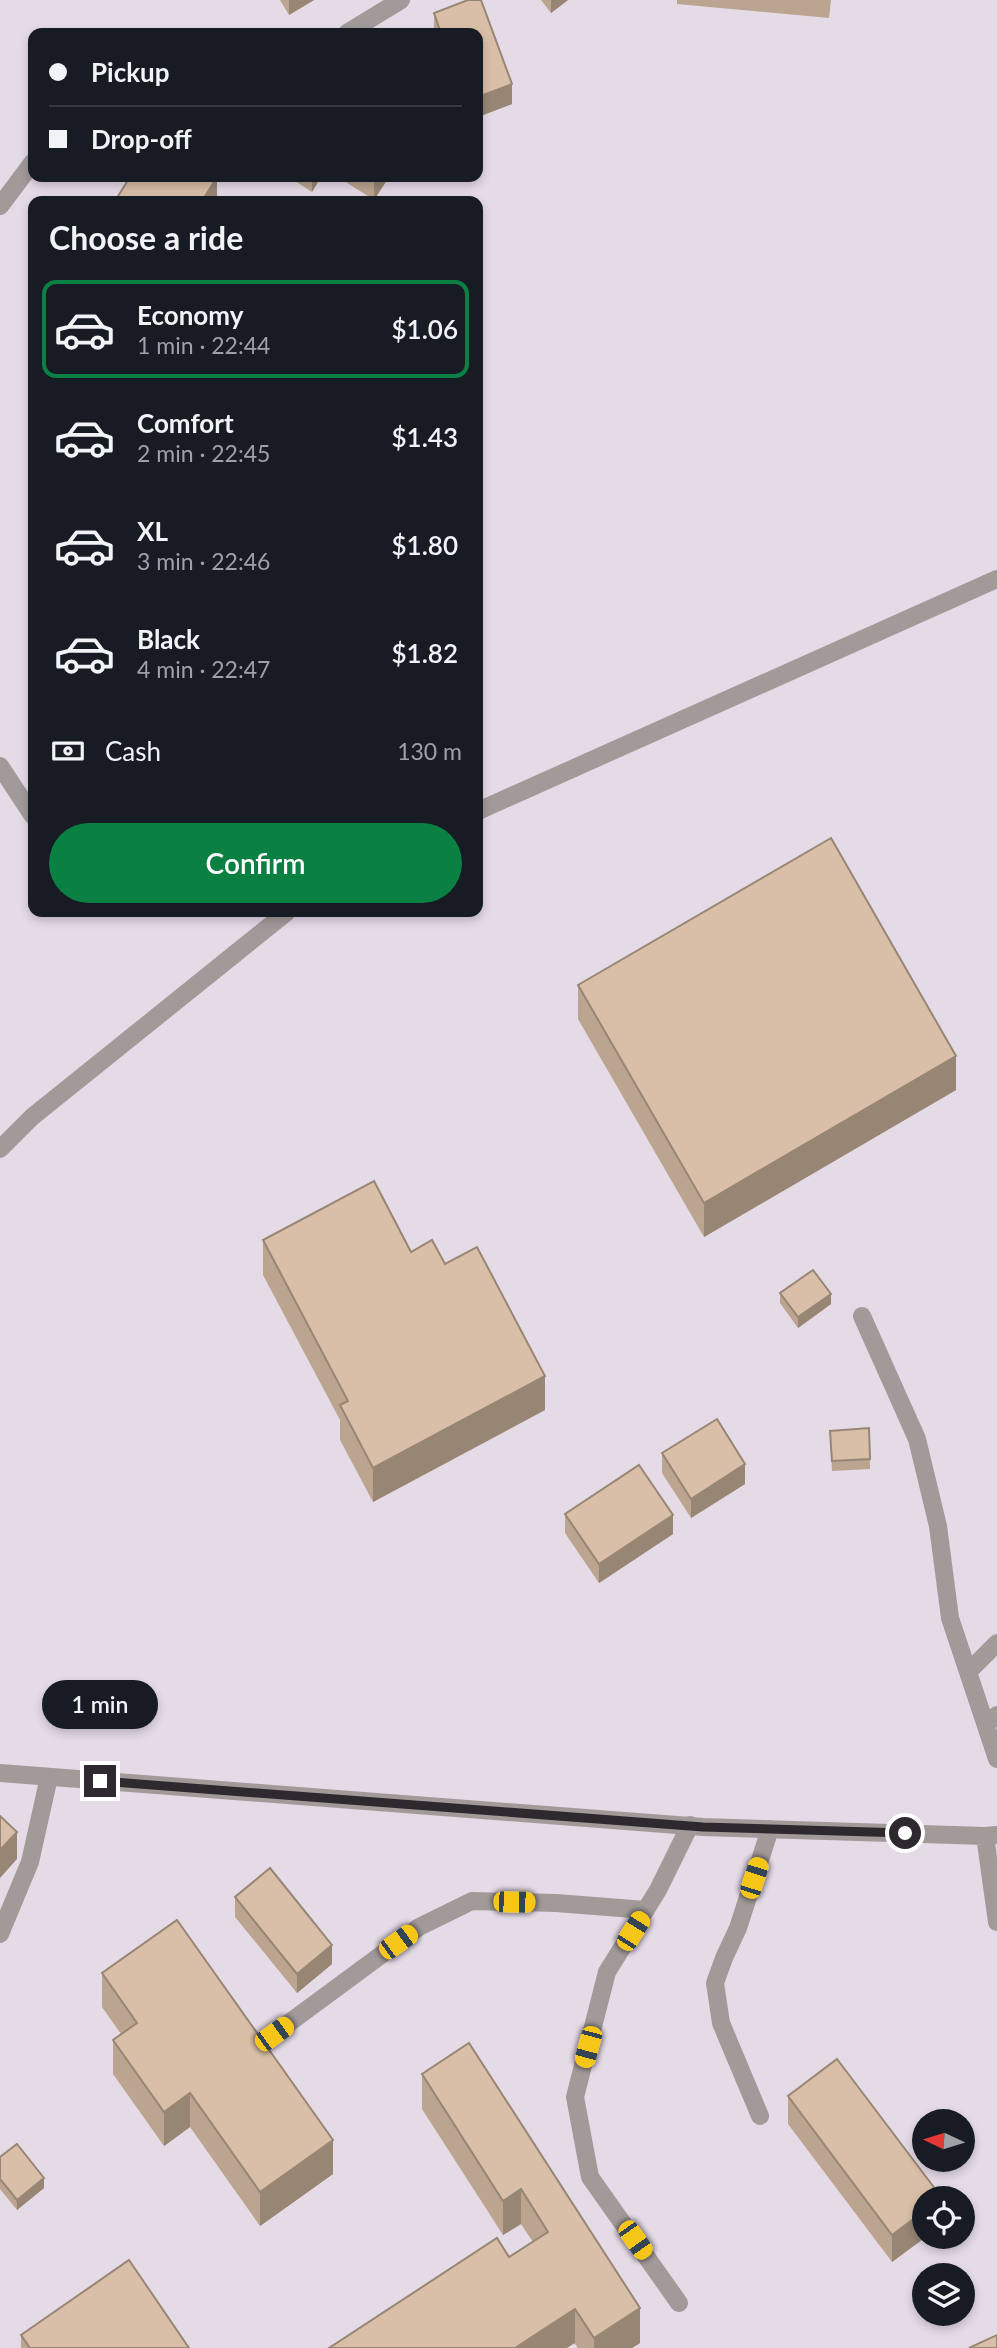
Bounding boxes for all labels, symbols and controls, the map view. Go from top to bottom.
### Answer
text: Pickup [91,56,170,88]
text: Drop-off [91,123,192,155]
text: Choose a ride [49,218,243,257]
icon: car [53,298,116,361]
text: Economy [137,299,243,331]
text: $1.06 [392,313,458,345]
text: 1 min · 22:44 [137,331,270,359]
icon: car [53,406,116,469]
text: Comfort [137,407,234,439]
text: $1.43 [392,421,458,453]
text: 2 min · 22:45 [137,439,270,467]
icon: car [53,514,116,577]
text: XL [137,515,168,547]
text: $1.80 [392,529,458,561]
text: 3 min · 22:46 [137,547,270,575]
icon: car [53,622,116,685]
text: Black [137,623,200,655]
text: $1.82 [392,637,458,669]
text: 4 min · 22:47 [137,655,270,683]
icon: cash [49,732,87,770]
text: Cash [105,735,161,767]
text: 130 m [397,737,462,765]
button: Confirm [49,823,462,903]
callout: 1 min [42,1680,158,1728]
text: 1 min [72,1690,128,1718]
route end [84,1765,116,1797]
route start [889,1817,921,1849]
car [738,1855,771,1901]
car [493,1891,536,1913]
car [613,1908,654,1954]
car [375,1921,422,1963]
car [251,2013,298,2055]
car [573,2024,604,2070]
north arrow [912,2109,975,2172]
map controls [912,2109,975,2326]
button: locate [912,2186,975,2249]
car [615,2217,656,2263]
button: layers [912,2263,975,2326]

